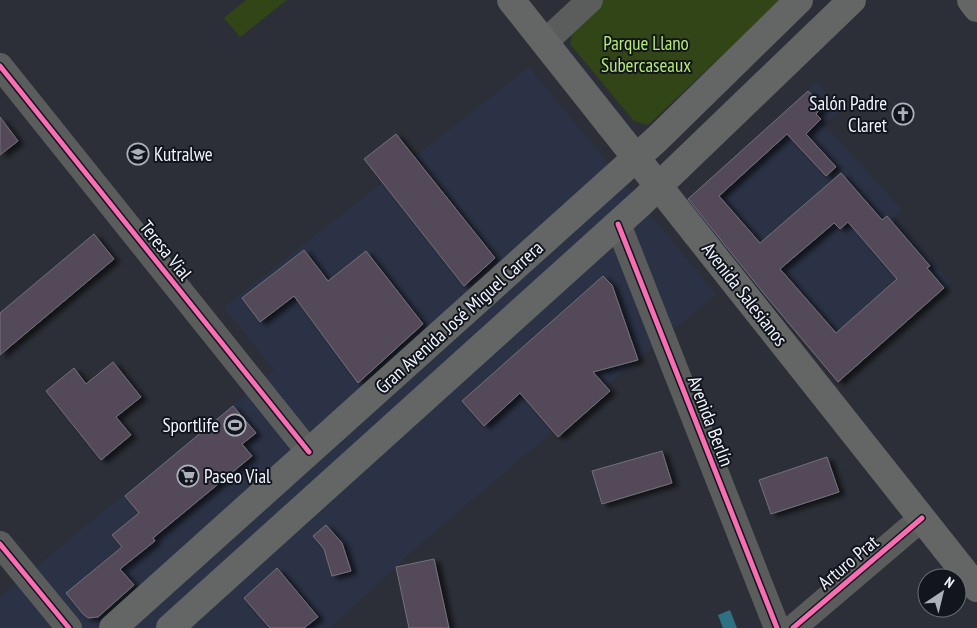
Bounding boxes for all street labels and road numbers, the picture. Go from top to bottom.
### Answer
street label: Teresa Vial [135,215,198,285]
street label: Gran Avenida José Miguel Carrera [370,235,548,399]
street label: Avenida Salesianos [697,237,793,351]
street label: Avenida Berlín [683,372,739,470]
street label: Arturo Prat [813,529,884,594]

